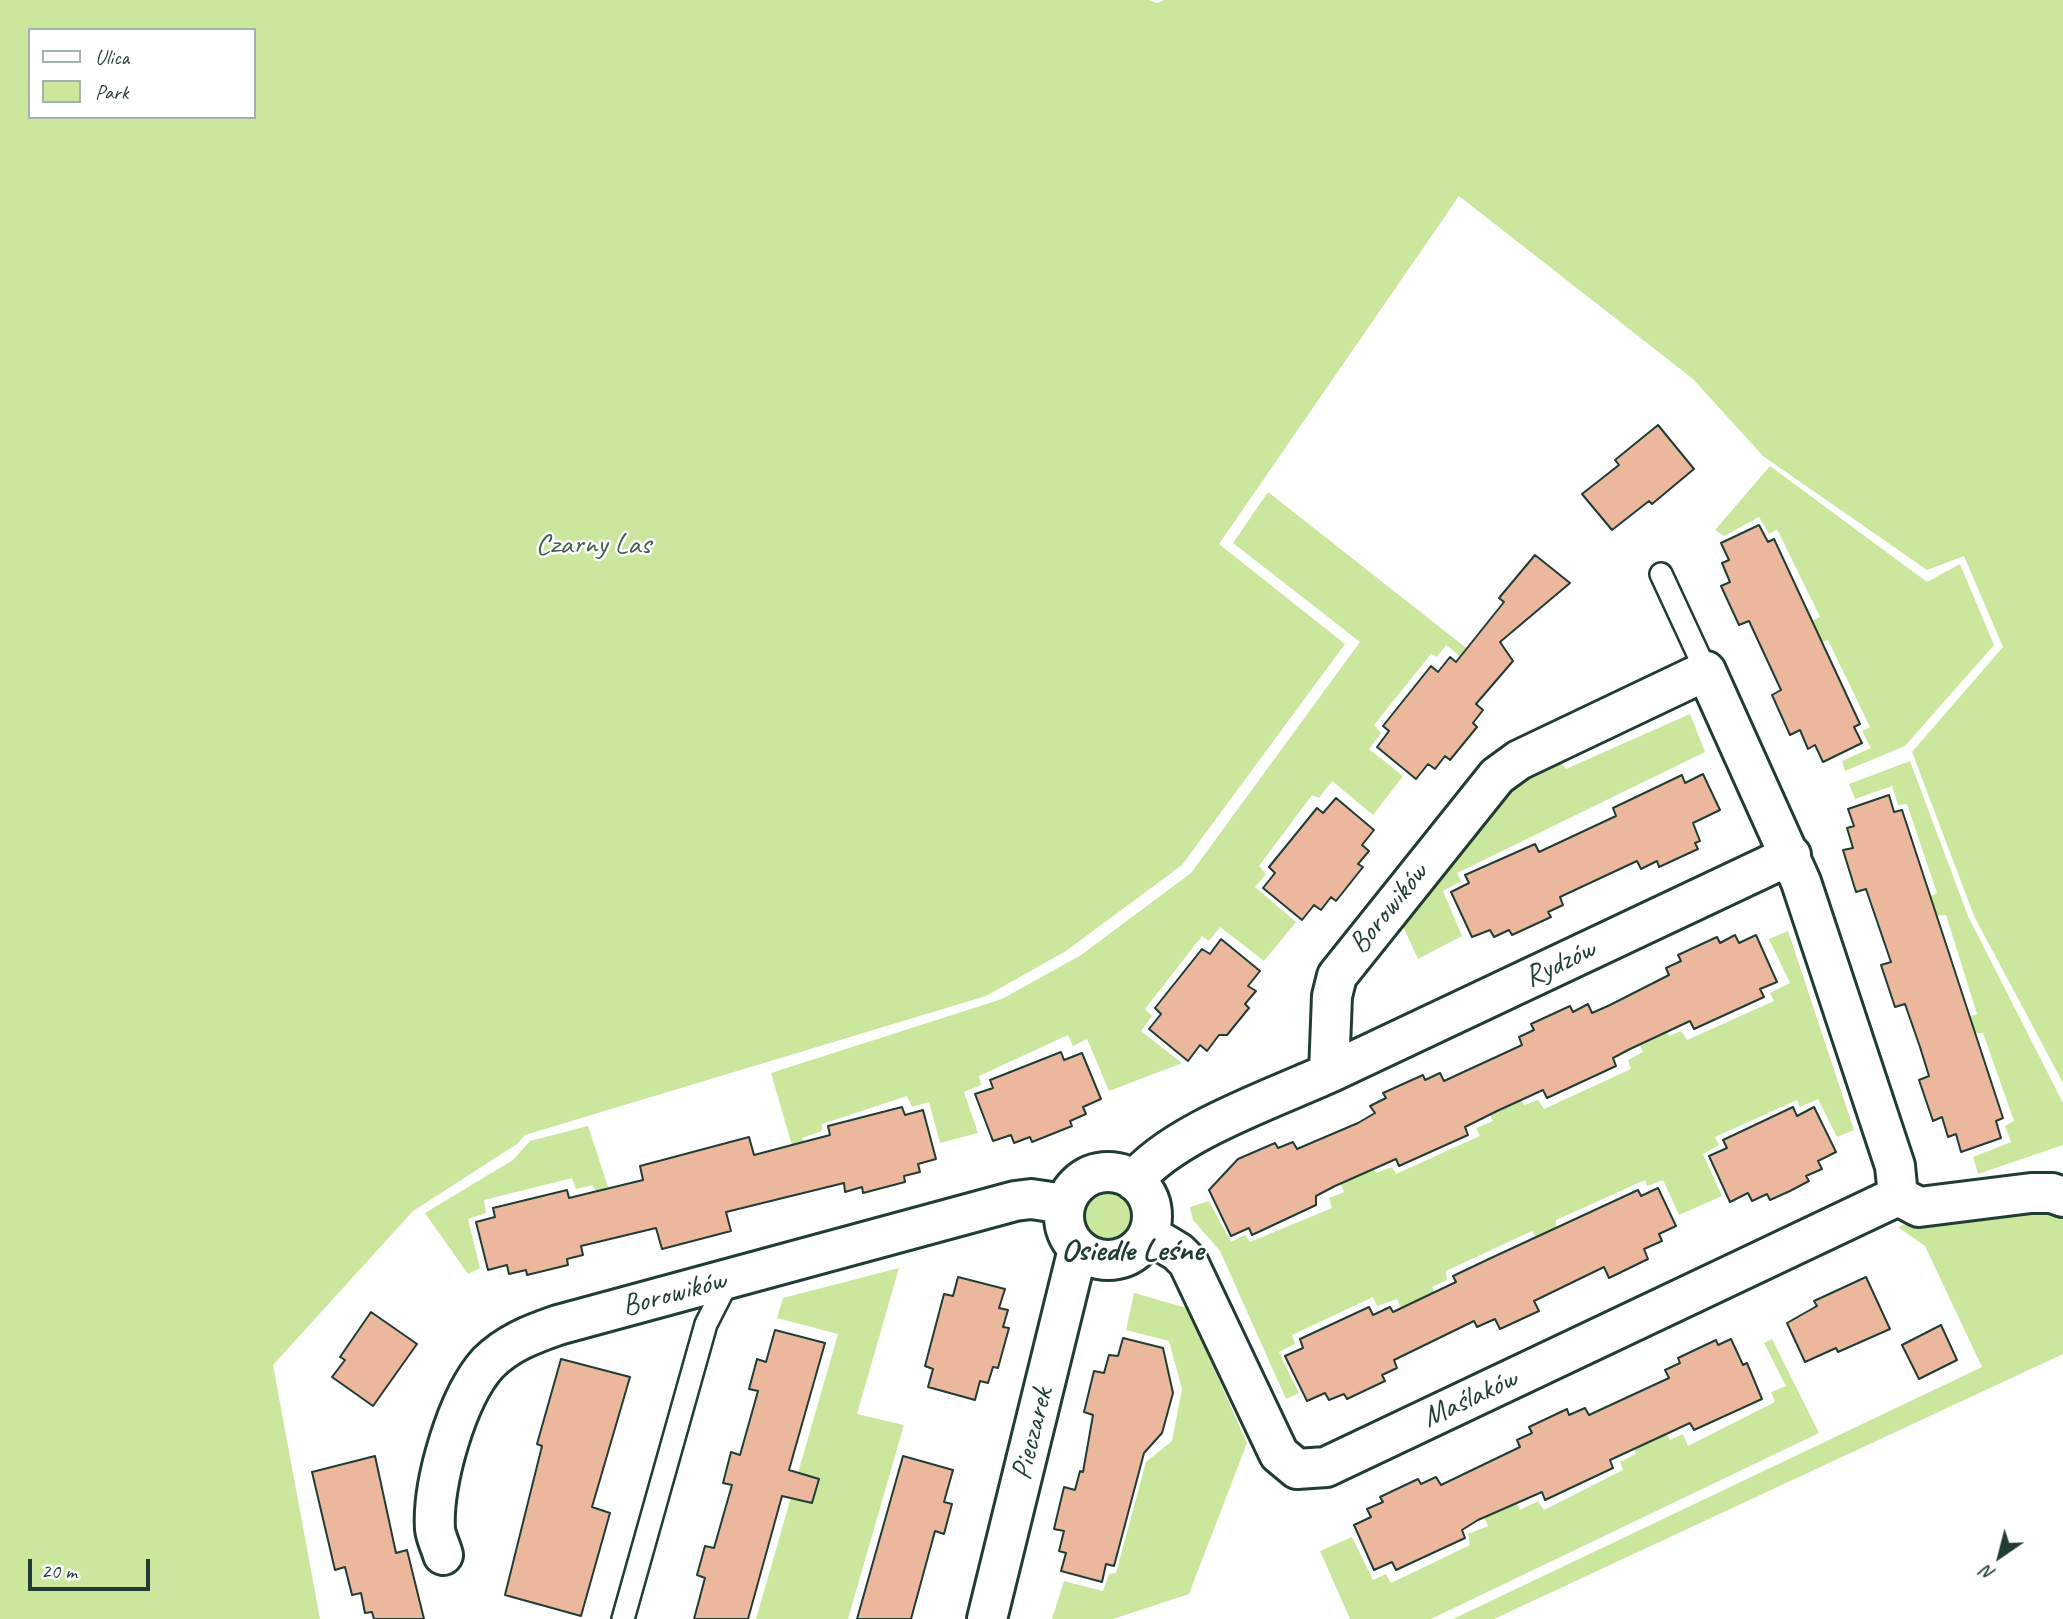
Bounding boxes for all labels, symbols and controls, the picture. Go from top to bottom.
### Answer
legend [28,28,256,119]
text: Ulica [95,44,129,70]
text: Park [95,79,128,105]
park label: Czarny Las [535,527,651,563]
street label: Borowików [1342,857,1436,961]
street label: Rydzów [1519,932,1601,996]
district label: Osiedle Leśne [1061,1233,1203,1271]
street label: Borowików [618,1263,730,1325]
street label: Maślaków [1417,1362,1523,1436]
street label: Pieczarek [1004,1384,1062,1484]
north arrow [1965,1521,2035,1591]
scale bar [32,1546,154,1590]
text: 20 m [41,1558,77,1584]
text: N [1976,1560,2000,1586]

